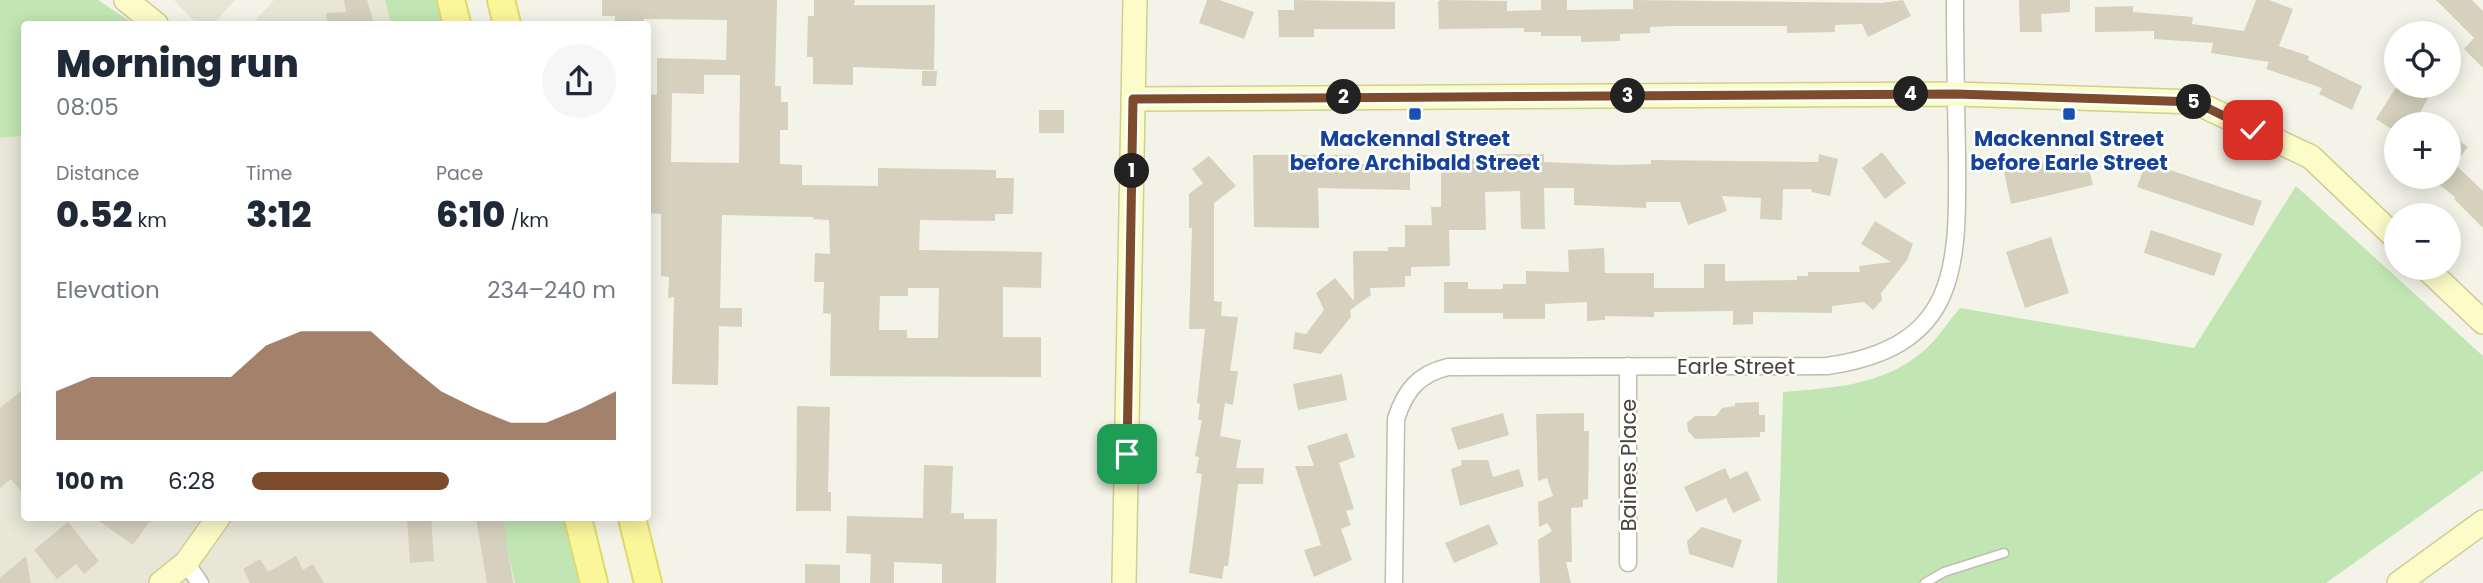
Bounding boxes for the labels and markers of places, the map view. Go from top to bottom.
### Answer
pin: 4 [1894,76,1928,112]
pin: 3 [1610,78,1646,114]
pin: 2 [1326,80,1362,114]
pin: 5 [2176,84,2212,119]
pin [2223,100,2283,160]
marker: Mackennal Street before Archibald Street [1407,106,1423,122]
marker: Mackennal Street before Earle Street [2061,106,2077,122]
place label: Mackennal Street before Archibald Street [1290,124,1540,177]
place label: Mackennal Street before Earle Street [1970,124,2168,177]
pin: 1 [1114,154,1150,188]
pin [1097,424,1157,484]

